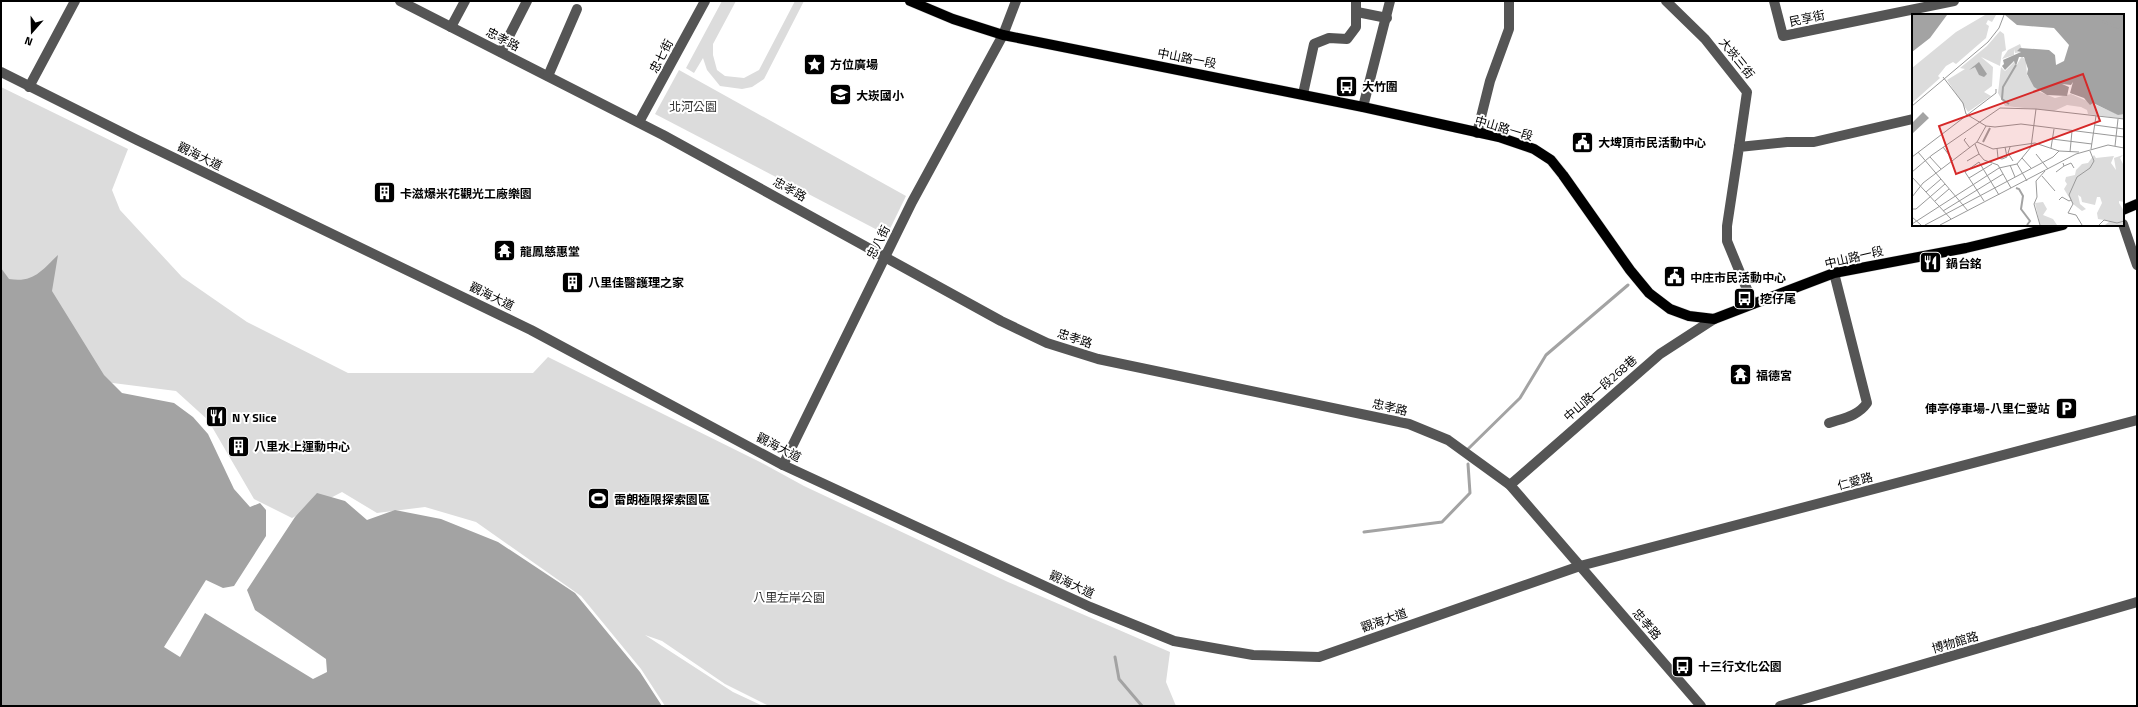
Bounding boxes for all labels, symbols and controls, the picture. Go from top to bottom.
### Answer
street label: 民享街 [1787,5,1827,31]
north arrow [12,12,52,52]
inset map [1912,14,2124,226]
street label: 忠孝路 [483,22,523,56]
text: N [22,33,35,50]
street label: 大崁三街 [1715,33,1759,83]
street label: 忠七街 [644,36,678,76]
street label: 中山路一段 [1156,43,1218,73]
place icon: 方位廣場 [801,51,827,77]
place label: 方位廣場 [830,55,878,74]
bus stop icon: 大竹圍 [1333,73,1359,99]
place label: 大竹圍 [1362,77,1398,96]
school or university icon: 大崁國小 [827,82,853,108]
place label: 大崁國小 [856,86,904,105]
park label: 北河公園 [669,97,717,116]
street label: 中山路一段 [1473,111,1535,145]
public building icon: 大埤頂市民活動中心 [1569,129,1595,155]
place label: 大埤頂市民活動中心 [1598,133,1706,152]
street label: 觀海大道 [174,137,226,175]
street label: 忠孝路 [770,172,810,206]
building icon: 卡滋爆米花觀光工廠樂園 [371,180,397,206]
place label: 卡滋爆米花觀光工廠樂園 [400,184,532,203]
street label: 忠八街 [861,222,895,262]
temple icon: 龍鳳慈惠堂 [492,238,518,264]
street label: 中山路一段 [1823,241,1885,273]
place label: 龍鳳慈惠堂 [520,242,580,261]
restaurant icon: 鍋台銘 [1917,250,1943,276]
place label: 鍋台銘 [1946,254,1982,273]
public building icon: 中庄市民活動中心 [1661,264,1687,290]
place label: 中庄市民活動中心 [1690,268,1786,287]
building icon: 八里佳醫護理之家 [560,269,586,295]
place label: 八里佳醫護理之家 [588,273,684,292]
street label: 觀海大道 [466,277,518,315]
bus stop icon: 挖仔尾 [1732,285,1758,311]
place label: 挖仔尾 [1760,289,1796,308]
street label: 忠孝路 [1055,323,1095,353]
street label: 中山路一段268巷 [1559,351,1641,425]
temple icon: 福德宮 [1728,362,1754,388]
place label: 福德宮 [1756,366,1792,385]
street label: 忠孝路 [1370,394,1410,420]
parking icon: 俥亭停車場-八里仁愛站 [2053,395,2079,421]
place label: 俥亭停車場-八里仁愛站 [1925,399,2050,418]
restaurant icon: N Y Slice [203,404,229,430]
place label: N Y Slice [232,408,277,427]
street label: 觀海大道 [753,428,805,466]
building icon: 八里水上運動中心 [226,433,252,459]
place label: 八里水上運動中心 [254,437,350,456]
street label: 仁愛路 [1835,467,1875,495]
sports icon: 雷朗極限探索園區 [586,486,612,512]
place label: 雷朗極限探索園區 [614,490,710,509]
street label: 觀海大道 [1046,565,1098,603]
park label: 八里左岸公園 [753,588,825,607]
street label: 觀海大道 [1358,603,1410,637]
street label: 忠孝路 [1628,604,1666,644]
street label: 博物館路 [1929,626,1981,658]
bus stop icon: 十三行文化公園 [1670,653,1696,679]
place label: 十三行文化公園 [1698,657,1782,676]

